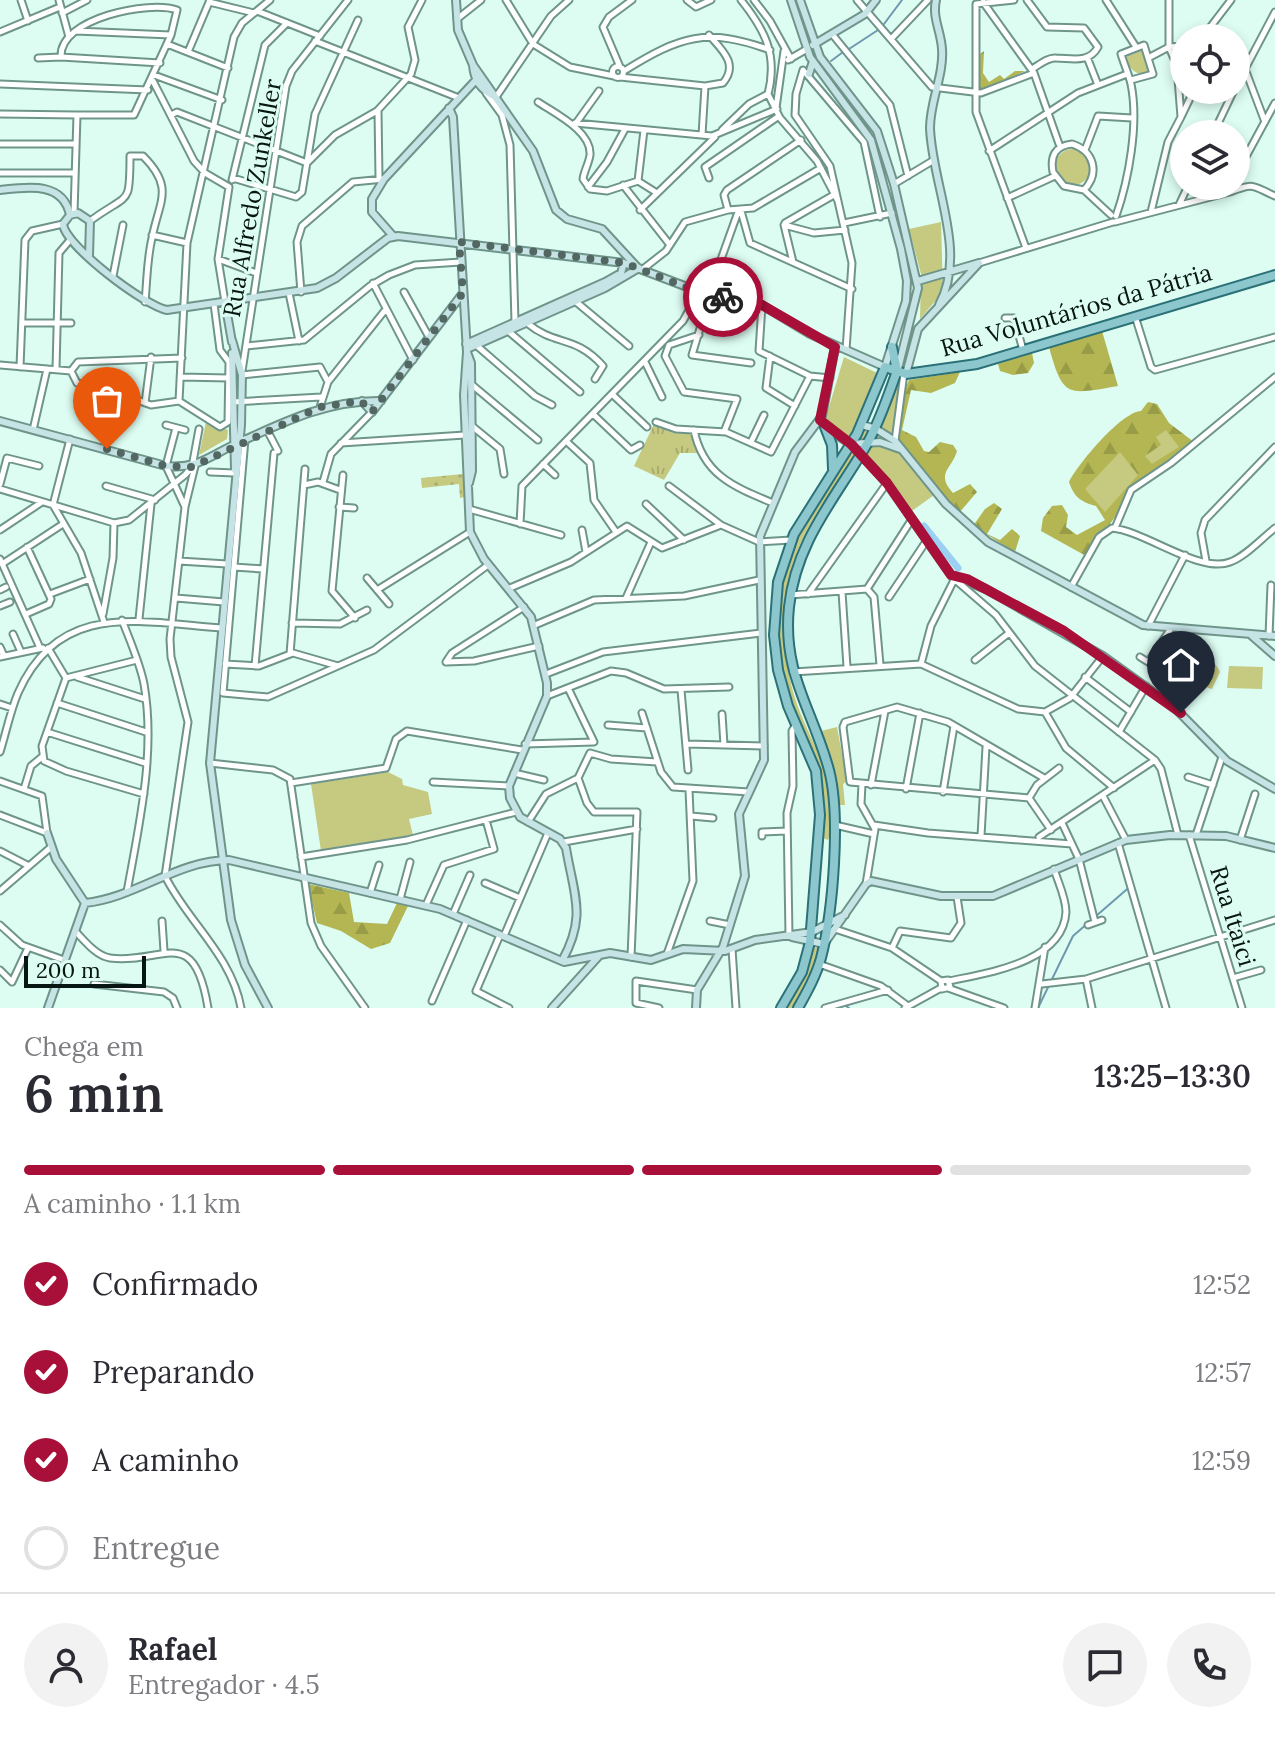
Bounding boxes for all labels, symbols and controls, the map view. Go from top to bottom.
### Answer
map controls [1170,24,1250,200]
button: locate [1170,24,1250,104]
street label: Rua Alfredo Zunkeller [216,76,288,320]
button: layers [1170,120,1250,200]
street label: Rua Voluntários da Pátria [937,256,1215,364]
courier [683,257,763,337]
icon: bike [701,275,745,319]
pin [73,367,141,449]
icon: bag [85,379,129,423]
pin [1147,631,1215,713]
icon: home [1159,643,1203,687]
street label: Rua Itaici [1203,862,1263,970]
scale bar [24,952,146,988]
text: 200 m [36,956,101,984]
text: Chega em [24,1030,144,1063]
text: 13:25–13:30 [1094,1057,1251,1095]
text: 6 min [24,1060,164,1126]
text: A caminho · 1.1 km [24,1187,241,1220]
icon: check [24,1262,68,1306]
text: Confirmado [92,1265,258,1303]
text: 12:52 [1193,1268,1251,1301]
icon: check [24,1350,68,1394]
text: Preparando [92,1353,255,1391]
text: 12:57 [1195,1356,1251,1389]
icon: check [24,1438,68,1482]
text: A caminho [92,1441,239,1479]
text: 12:59 [1192,1444,1251,1477]
text: Entregue [92,1529,220,1567]
button: person [24,1623,108,1707]
button: chat [1063,1623,1147,1707]
button: phone [1167,1623,1251,1707]
text: Rafael [128,1630,217,1668]
text: Entregador · 4.5 [128,1668,320,1701]

